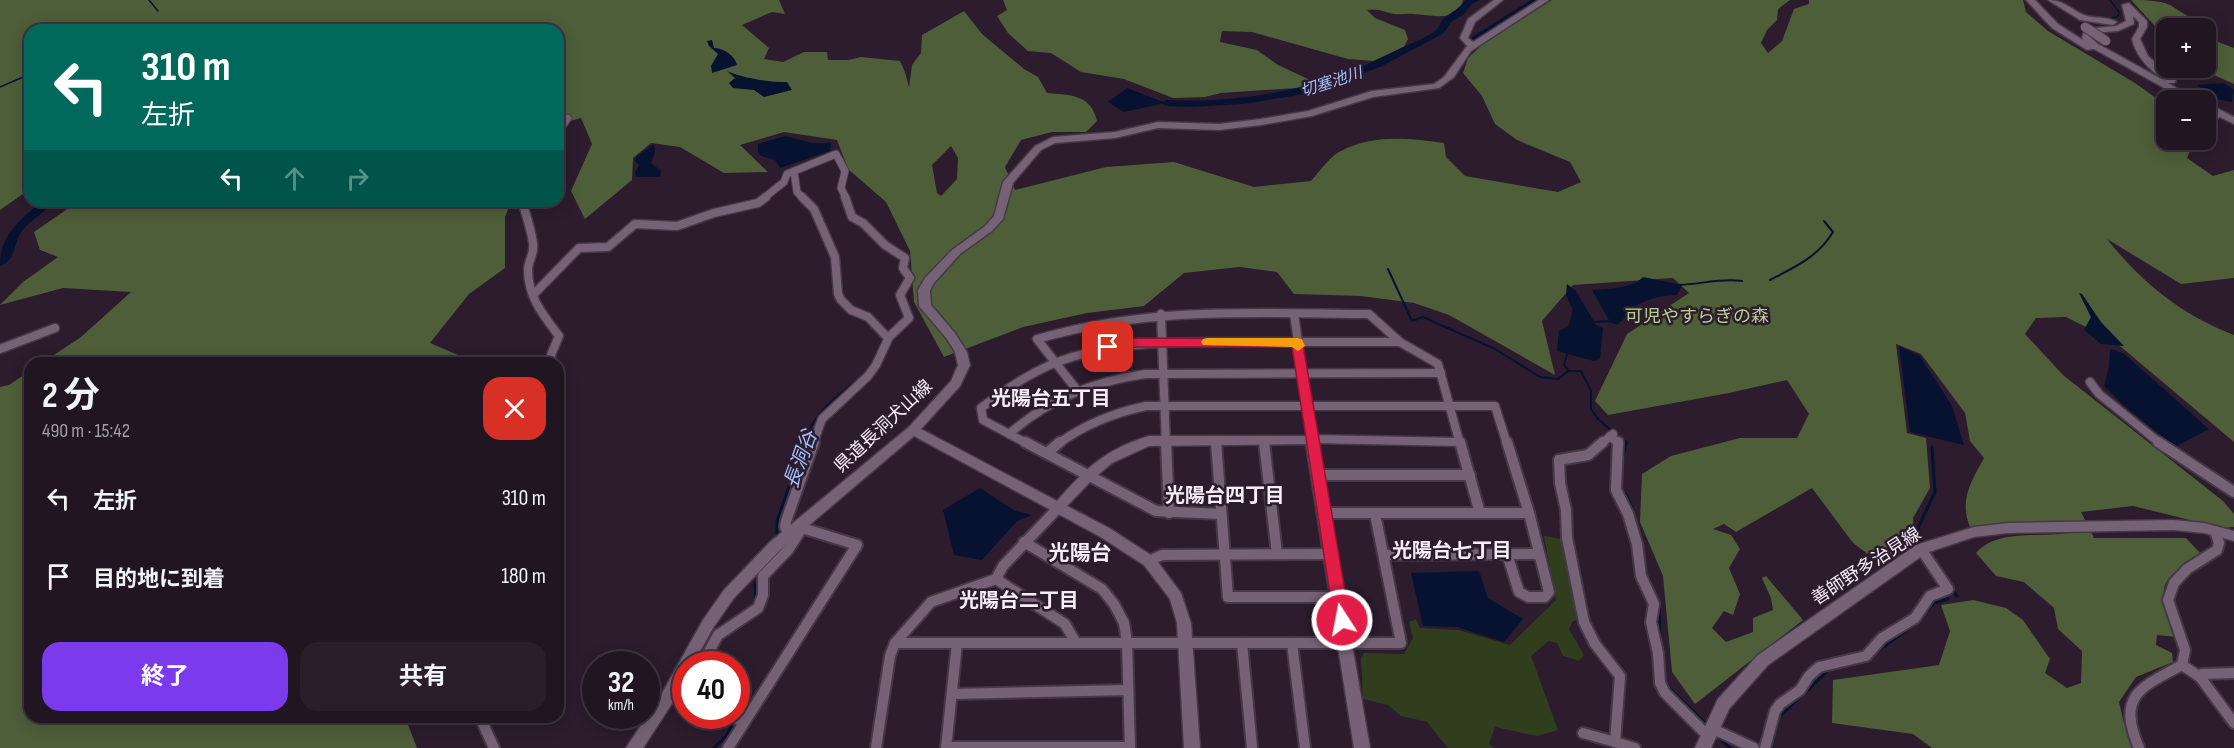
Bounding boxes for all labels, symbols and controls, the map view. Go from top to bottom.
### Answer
map controls [2156,18,2216,150]
button: + [2156,18,2216,78]
text: 310 m [141,42,231,93]
icon: left [42,48,120,126]
water label: 切塞池川 [1298,63,1367,101]
button: − [2156,90,2216,150]
text: 左折 [141,100,195,132]
icon: left [215,162,248,195]
icon: ahead [278,162,311,195]
icon: right [341,162,374,195]
park label: 可児やすらぎの森 [1625,306,1769,327]
pin [1082,321,1133,372]
icon: arrive [1091,330,1124,363]
text: 2 分 [42,375,99,418]
street label: 県道長洞犬山線 [830,376,937,477]
button: close [483,377,546,440]
district label: 光陽台五丁目 [991,387,1111,411]
text: 490 m · 15:42 [42,419,130,443]
water label: 長洞谷 [779,425,823,492]
icon: left [42,482,75,515]
district label: 光陽台四丁目 [1165,484,1285,508]
text: 310 m [502,485,546,512]
text: 左折 [93,488,137,515]
street label: 善師野多治見線 [1808,523,1925,610]
district label: 光陽台七丁目 [1392,539,1512,563]
district label: 光陽台 [1049,541,1112,566]
icon: arrive [42,560,75,593]
text: 180 m [501,563,546,590]
text: 目的地に到着 [93,566,225,593]
position arrow [1310,588,1374,652]
district label: 光陽台二丁目 [959,589,1079,613]
button: 終了 [42,642,288,711]
button: 共有 [300,642,546,711]
speed limit sign: 40 [672,651,750,729]
text: 32 [608,665,634,701]
text: km/h [608,696,634,715]

